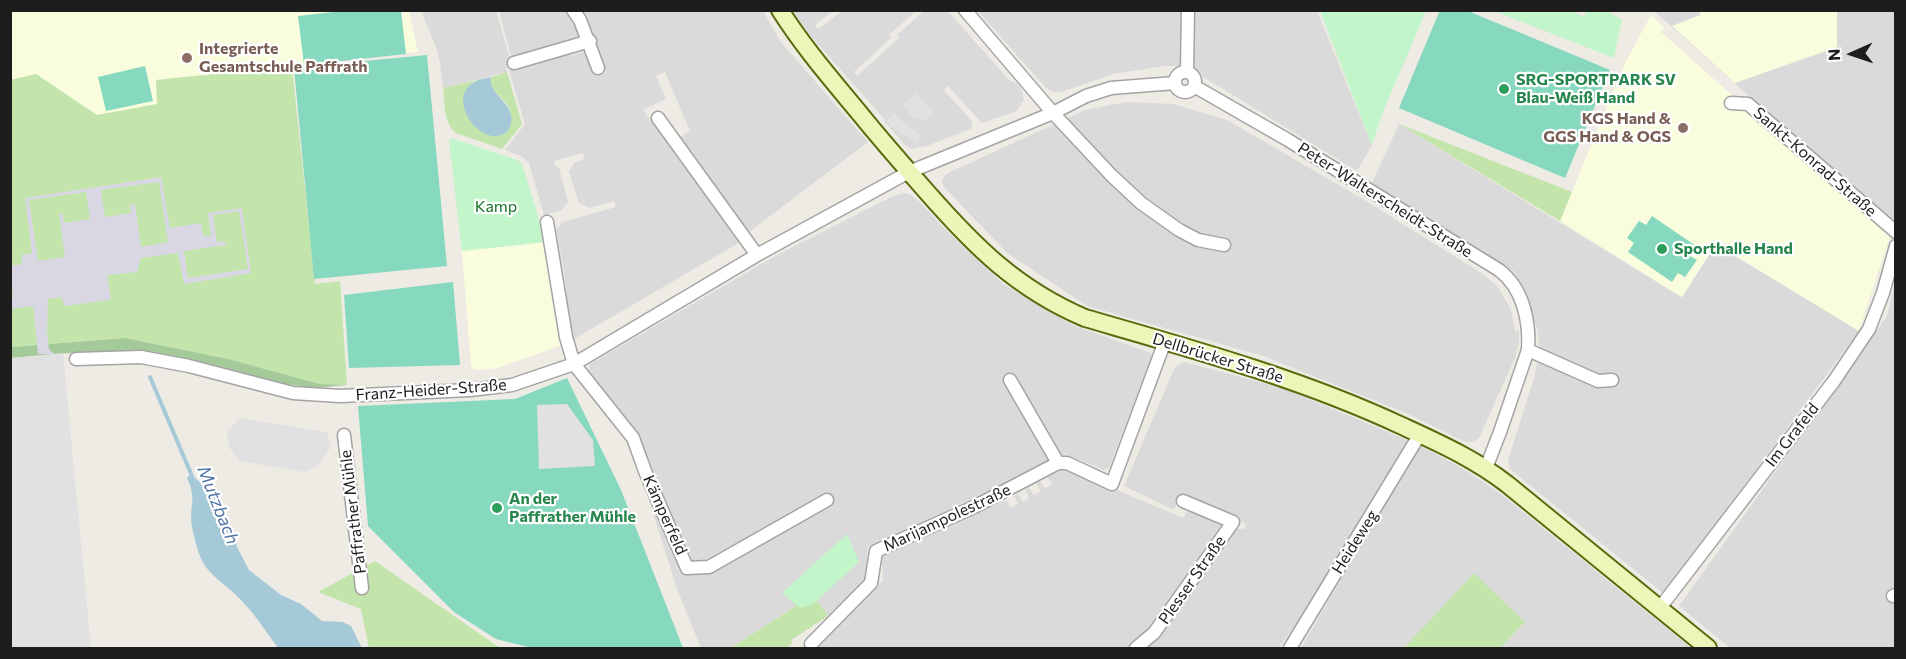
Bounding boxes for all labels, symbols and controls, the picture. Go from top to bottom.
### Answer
north arrow [1822,24,1882,84]
place label: Integrierte Gesamtschule Paffrath [199,39,368,77]
text: N [1824,48,1843,61]
marker: Integrierte Gesamtschule Paffrath [180,51,194,65]
place label: SRG-SPORTPARK SV Blau-Weiß Hand [1516,70,1676,108]
marker: SRG-SPORTPARK SV Blau-Weiß Hand [1497,82,1511,96]
street label: Sankt-Konrad-Straße [1749,103,1881,221]
place label: KGS Hand & GGS Hand & OGS [1543,109,1671,147]
marker: KGS Hand & GGS Hand & OGS [1676,121,1690,135]
street label: Peter-Walterscheidt-Straße [1294,138,1476,262]
park label: Kamp [475,197,517,217]
place label: Sporthalle Hand [1674,239,1793,259]
marker: Sporthalle Hand [1655,242,1669,256]
street label: Dellbrücker Straße [1150,329,1286,387]
street label: Franz-Heider-Straße [355,375,507,405]
street label: Im Grafeld [1761,399,1823,471]
street label: Paffrather Mühle [336,449,370,575]
water label: Mutzbach [192,463,244,547]
street label: Kämperfeld [639,472,691,558]
street label: Marijampolestraße [880,480,1014,556]
place label: An der Paffrather Mühle [509,489,636,527]
marker: An der Paffrather Mühle [490,501,504,515]
street label: Heideweg [1328,507,1382,577]
street label: Plesser Straße [1154,532,1230,628]

